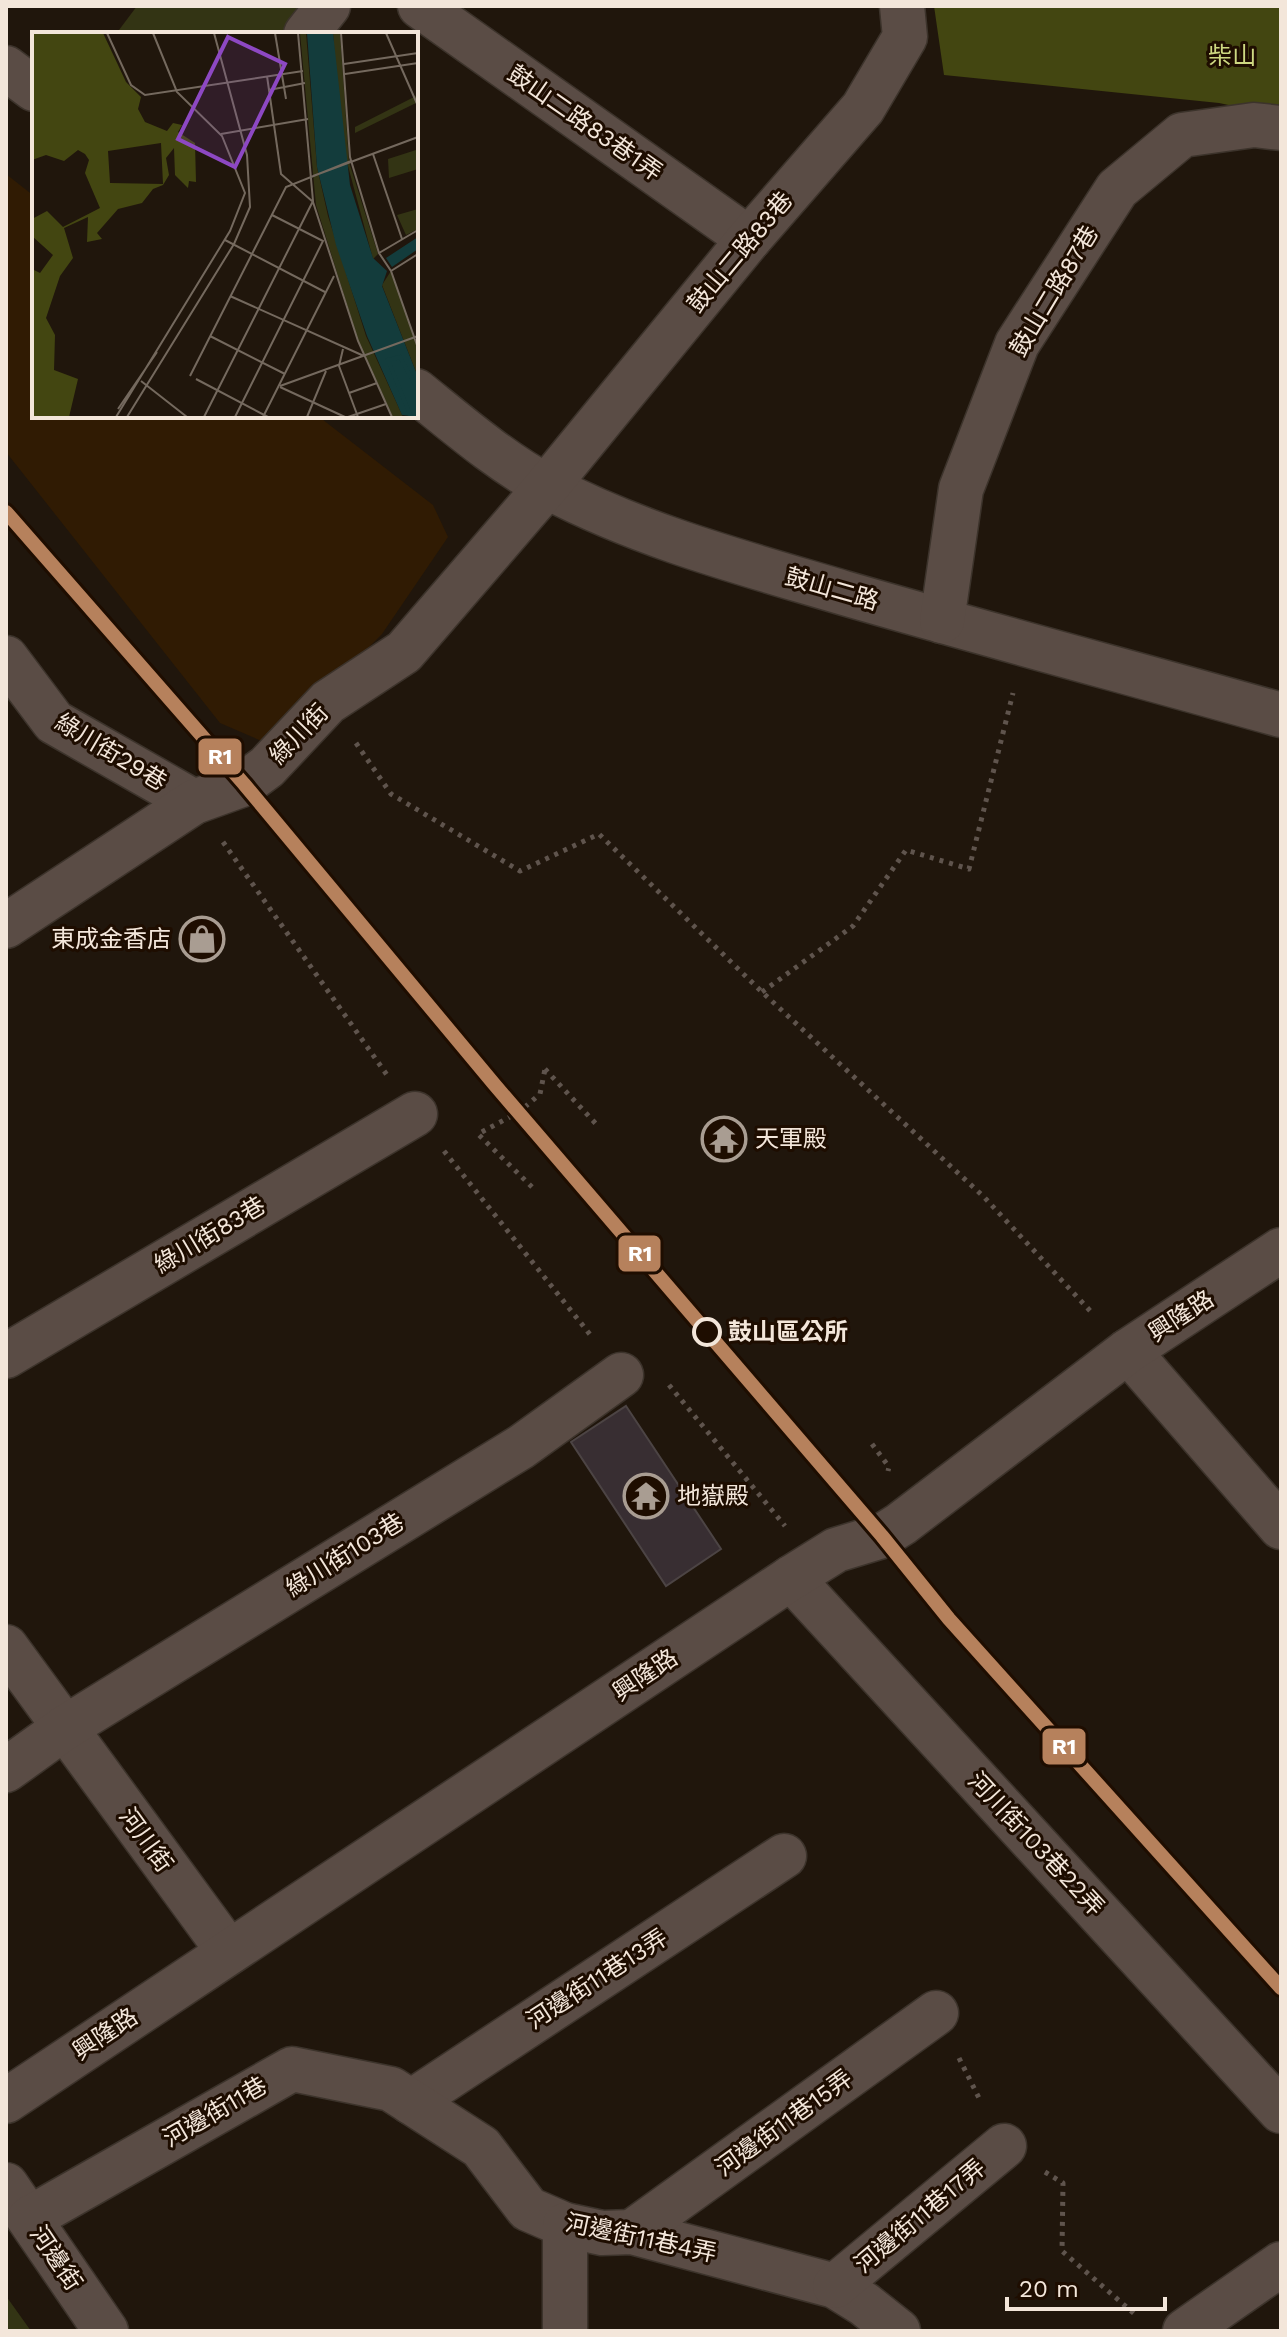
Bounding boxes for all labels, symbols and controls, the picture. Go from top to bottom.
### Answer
inset map [32,32,418,418]
park label: 柴山 [1208,42,1256,70]
street label: 鼓山二路83巷1弄 [503,59,667,187]
street label: 鼓山二路83巷 [682,186,798,318]
street label: 鼓山二路87巷 [1004,221,1104,361]
street label: 鼓山二路 [782,562,882,616]
street label: 綠川街 [264,698,334,770]
street label: 綠川街29巷 [50,708,172,796]
line badge: R1 [197,737,243,776]
text: R1 [208,744,232,769]
shop icon: 東成金香店 [178,915,226,963]
place label: 東成金香店 [51,925,171,953]
temple icon: 天軍殿 [700,1115,748,1163]
place label: 天軍殿 [755,1125,827,1153]
street label: 綠川街83巷 [150,1191,270,1279]
line badge: R1 [617,1234,662,1273]
text: R1 [628,1241,652,1266]
street label: 興隆路 [1143,1285,1219,1347]
marker: 鼓山區公所 [693,1318,721,1346]
place label: 鼓山區公所 [728,1318,848,1346]
temple icon: 地嶽殿 [622,1472,670,1520]
place label: 地嶽殿 [677,1482,749,1510]
street label: 綠川街103巷 [281,1508,409,1602]
street label: 興隆路 [607,1643,683,1707]
line badge: R1 [1041,1727,1087,1766]
text: R1 [1052,1734,1076,1759]
street label: 河川街103巷22弄 [962,1767,1110,1921]
street label: 河川街 [114,1803,178,1877]
street label: 河邊街11巷13弄 [521,1923,673,2035]
street label: 興隆路 [67,2002,143,2066]
street label: 河邊街11巷15弄 [710,2064,858,2182]
street label: 河邊街11巷 [158,2071,272,2153]
street label: 河邊街11巷17弄 [849,2153,991,2279]
street label: 河邊街11巷4弄 [563,2208,719,2268]
street label: 河邊街 [24,2220,88,2296]
scale bar [1007,2261,1165,2311]
text: 20 m [1019,2275,1079,2303]

